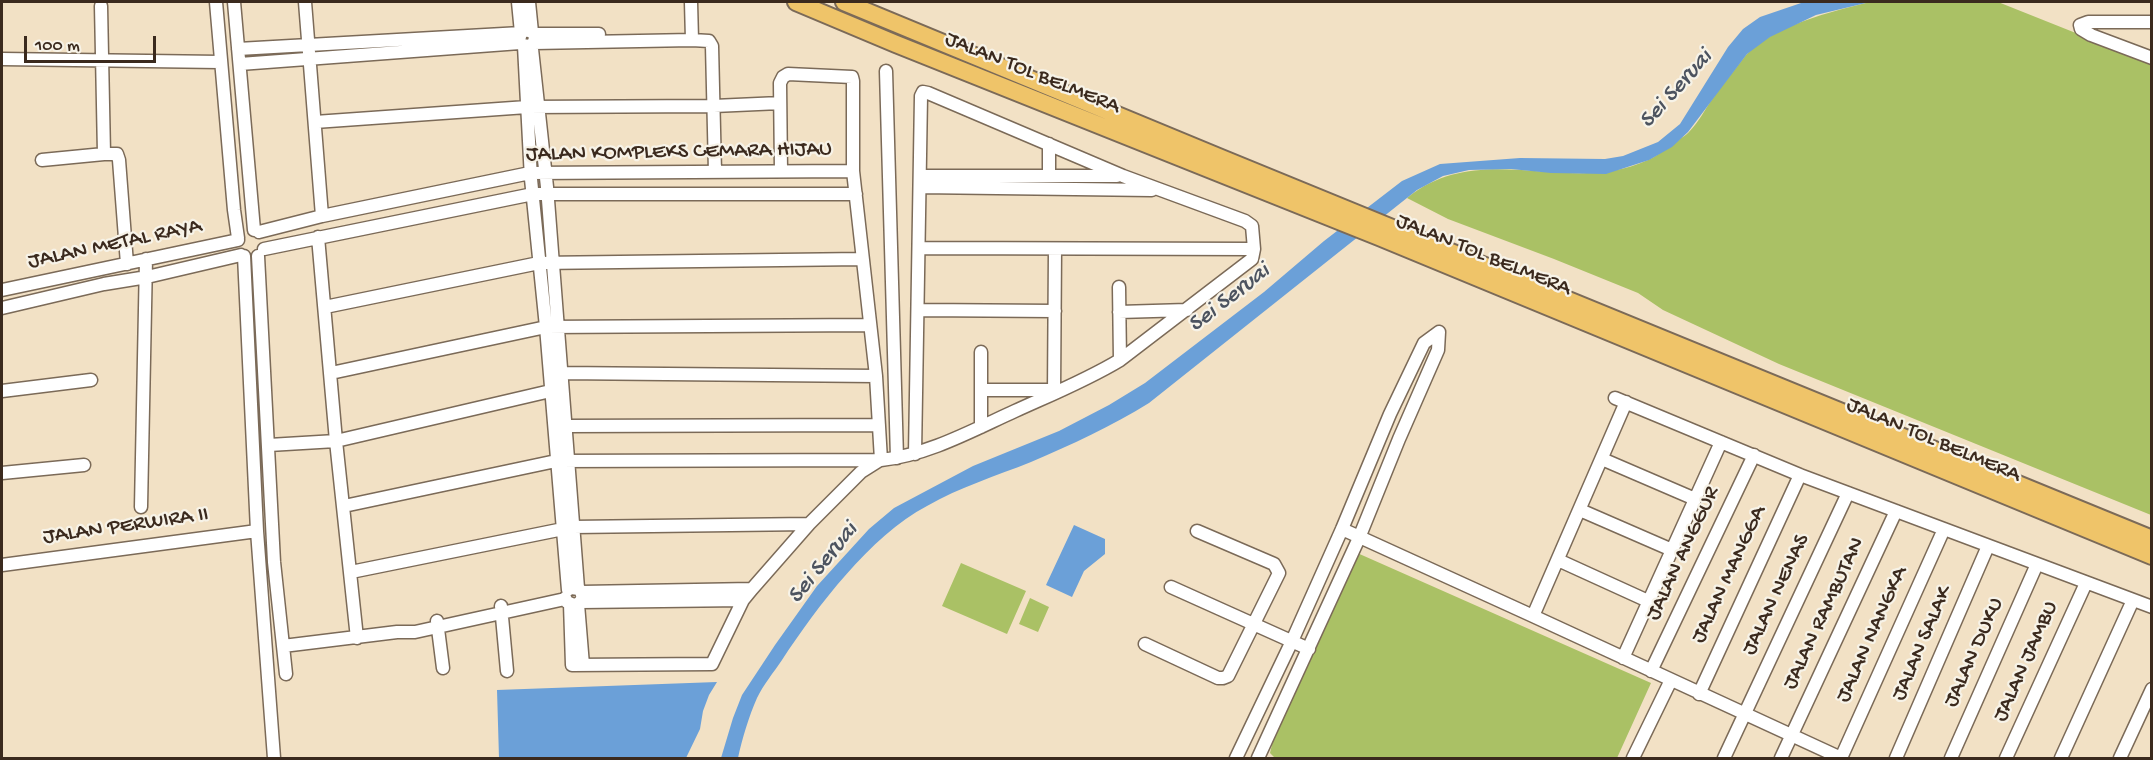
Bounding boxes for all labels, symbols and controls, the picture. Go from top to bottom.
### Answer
scale bar [27,24,159,62]
street label: JALAN TOL BELMERA [941,27,1123,121]
text: 100 m [35,36,80,57]
water label: Sei Seruai [1634,45,1720,135]
street label: JALAN KOMPLEKS CEMARA HIJAU [526,137,832,169]
street label: JALAN TOL BELMERA [1392,209,1574,303]
street label: JALAN METAL RAYA [26,214,204,276]
water label: Sei Seruai [1183,258,1277,340]
street label: JALAN TOL BELMERA [1842,392,2024,490]
street label: JALAN ANGGUR [1641,483,1727,625]
street label: JALAN PERWIRA II [42,502,210,552]
street label: JALAN MANGGA [1687,502,1773,648]
water label: Sei Seruai [783,518,865,610]
street label: JALAN NENAS [1737,530,1817,660]
street label: JALAN RAMBUTAN [1778,534,1872,694]
street label: JALAN NANGKA [1831,563,1915,707]
street label: JALAN SALAK [1887,583,1959,705]
street label: JALAN DUKU [1939,594,2011,712]
street label: JALAN JAMBU [1989,598,2065,726]

